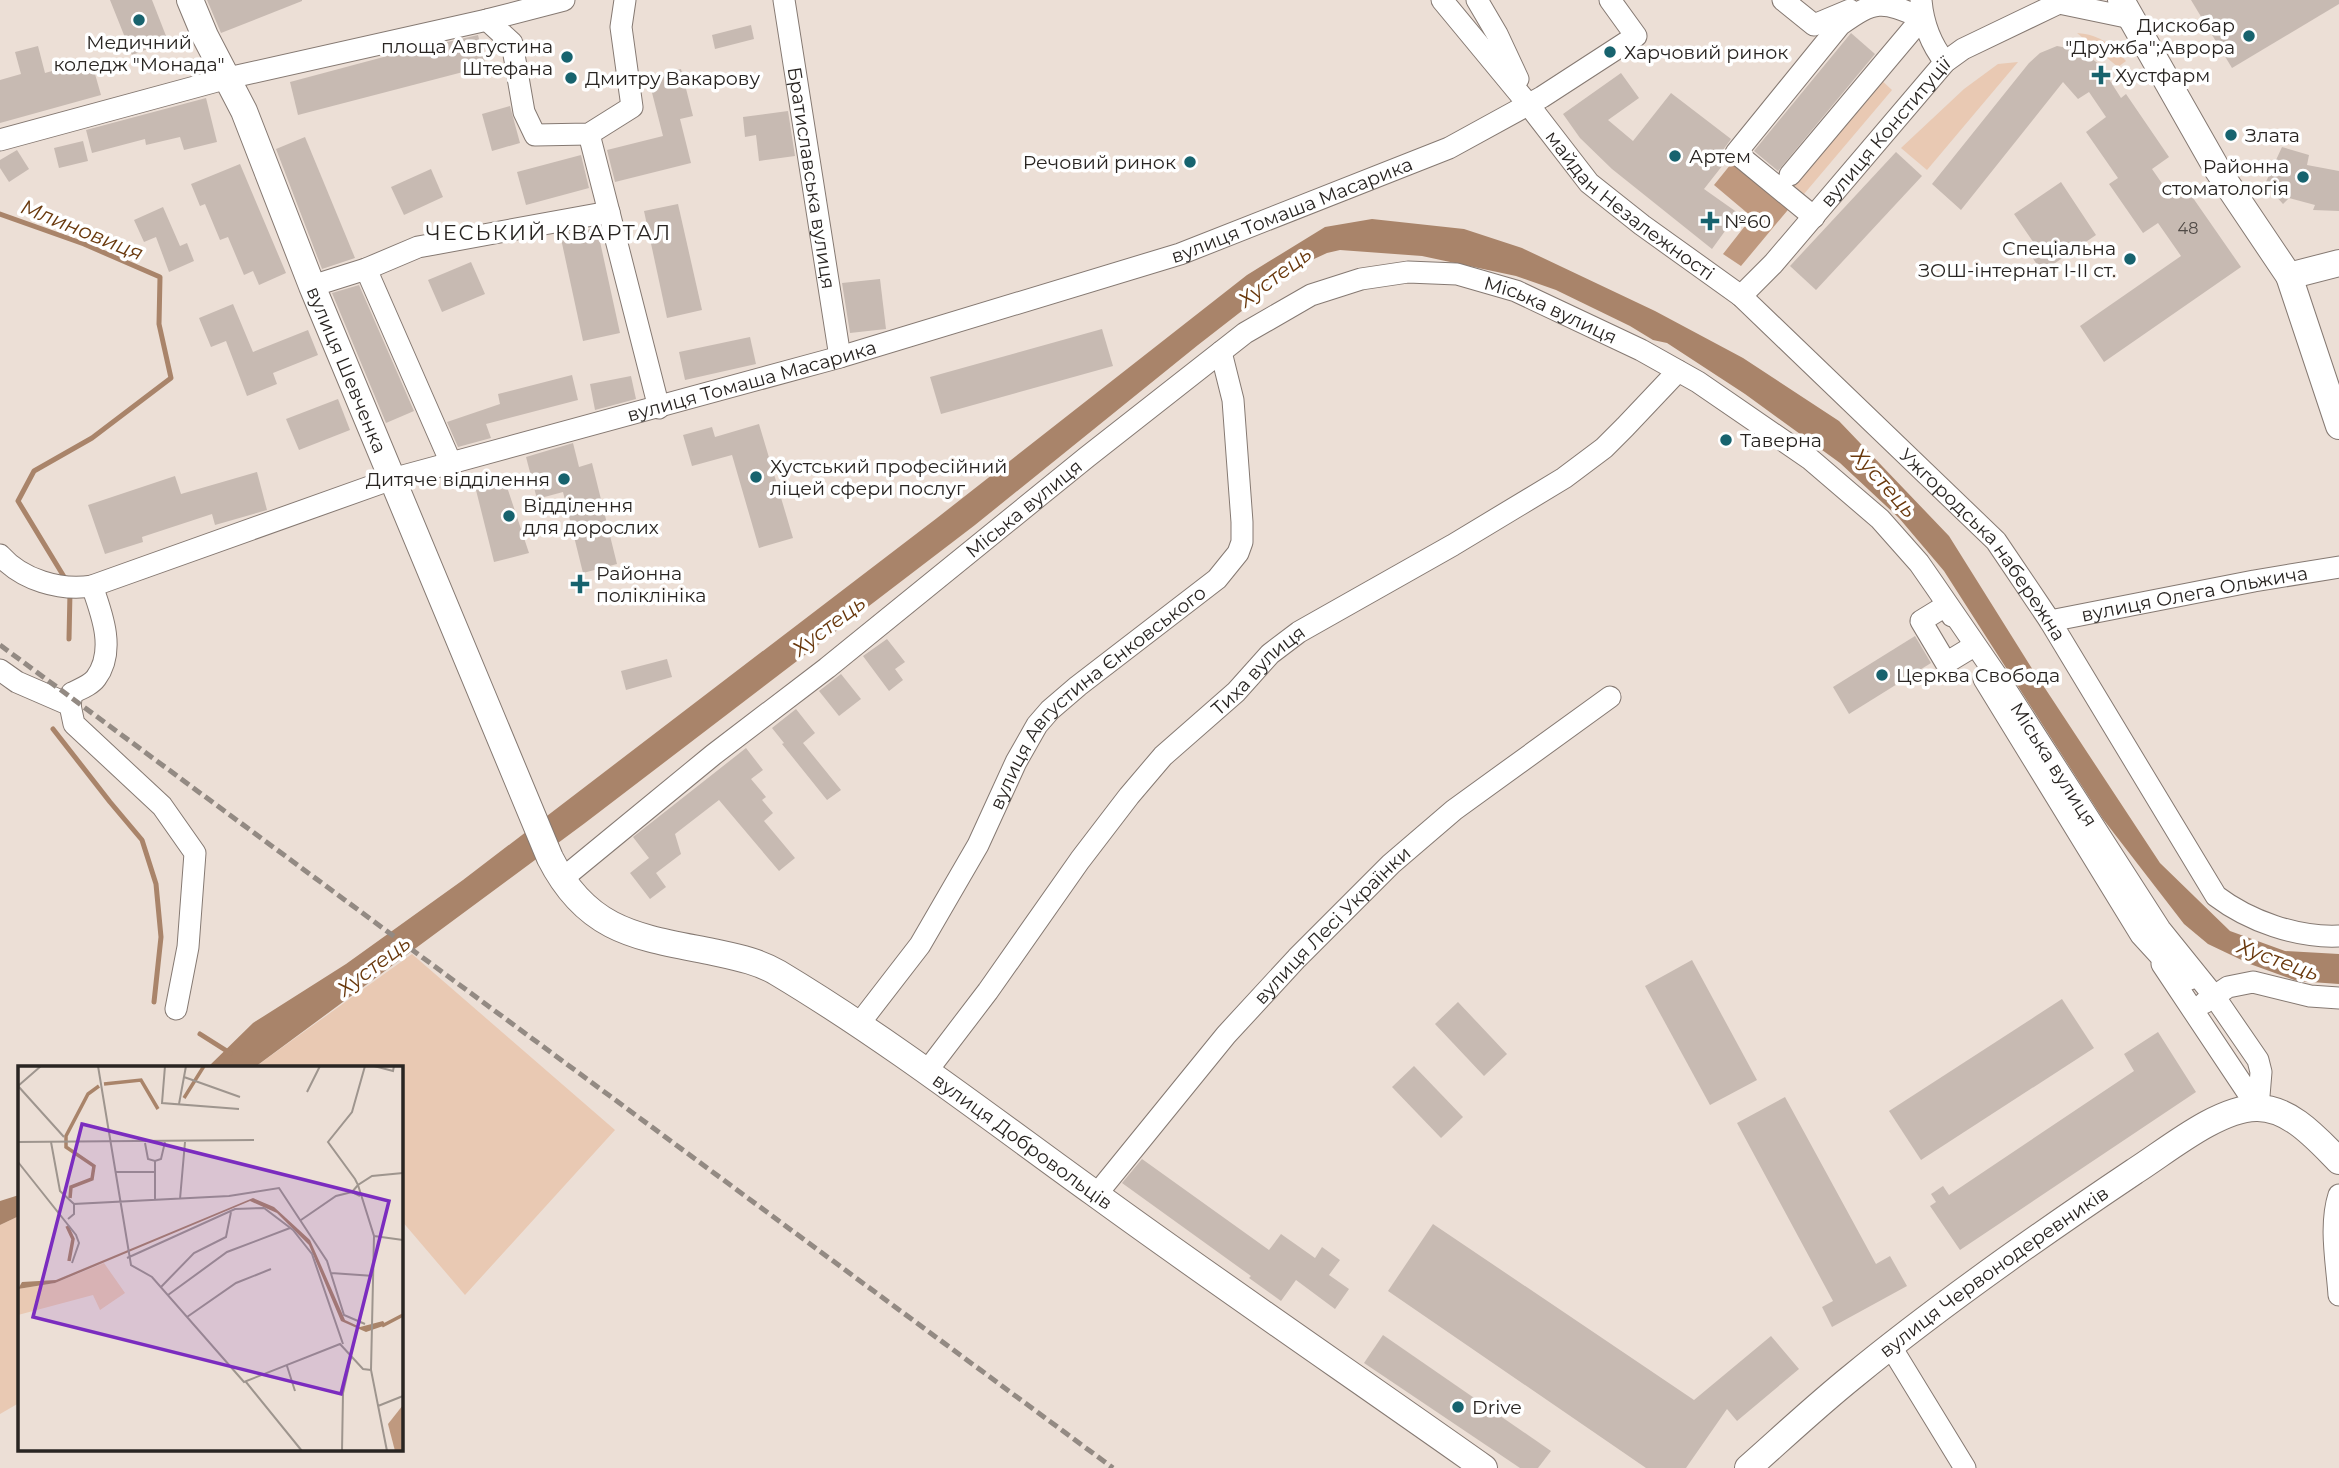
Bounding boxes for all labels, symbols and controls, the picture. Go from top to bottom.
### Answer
marker: Медичний коледж "Монада" [131,12,147,28]
place label: Дискобар "Дружба";Аврора [2065,14,2235,59]
marker: Дискобар "Дружба";Аврора [2241,28,2257,44]
place label: Медичний коледж "Монада" [53,31,225,76]
place label: площа Августина Штефана [381,35,553,80]
place label: Харчовий ринок [1624,41,1788,64]
marker: Харчовий ринок [1602,44,1618,60]
marker: площа Августина Штефана [559,49,575,65]
street label: вулиця Конституції [1816,51,1955,212]
place label: Хустфарм [2115,64,2210,87]
street label: Братиславська вулиця [783,65,840,291]
place label: Дмитру Вакарову [585,67,760,90]
marker: Хустфарм [2093,67,2109,83]
marker: Дмитру Вакарову [563,70,579,86]
place label: Злата [2245,124,2300,147]
street label: майдан Незалежності [1541,126,1719,285]
marker: Злата [2223,127,2239,143]
place label: Артем [1689,145,1751,168]
marker: Артем [1667,148,1683,164]
place label: Речовий ринок [1023,151,1176,174]
street label: вулиця Томаша Масарика [1169,153,1416,268]
marker: Речовий ринок [1182,154,1198,170]
place label: Районна стоматологія [2161,155,2289,200]
marker: Районна стоматологія [2295,169,2311,185]
water label: Млиновиця [17,194,147,265]
place label: №60 [1724,210,1771,233]
marker: №60 [1702,213,1718,229]
house number: 48 [2178,219,2198,238]
district label: ЧЕСЬКИЙ КВАРТАЛ [426,220,672,245]
place label: Спеціальна ЗОШ-інтернат І-ІІ ст. [1918,237,2116,282]
water label: Хустець [1232,241,1316,313]
marker: Спеціальна ЗОШ-інтернат І-ІІ ст. [2122,251,2138,267]
street label: Міська вулиця [1481,271,1621,349]
street label: вулиця Шевченка [302,283,391,457]
street label: вулиця Томаша Масарика [624,336,879,426]
place label: Таверна [1740,429,1822,452]
marker: Таверна [1718,432,1734,448]
water label: Хустець [1846,442,1922,523]
street label: Ужгородська набережна [1895,444,2070,645]
place label: Хустський професійний ліцей сфери послуг [770,455,1007,500]
street label: Міська вулиця [961,455,1087,563]
place label: Дитяче відділення [366,468,550,491]
marker: Хустський професійний ліцей сфери послуг [748,469,764,485]
marker: Дитяче відділення [556,471,572,487]
place label: Відділення для дорослих [523,494,659,539]
marker: Відділення для дорослих [501,508,517,524]
street label: вулиця Олега Ольжича [2079,561,2309,627]
place label: Районна поліклініка [596,562,706,607]
marker: Районна поліклініка [570,574,590,594]
street label: вулиця Августина Єнковського [985,581,1211,813]
water label: Хустець [786,590,870,662]
street label: Тиха вулиця [1207,621,1310,720]
place label: Церква Свобода [1896,664,2060,687]
marker: Церква Свобода [1874,667,1890,683]
street label: Міська вулиця [2005,698,2102,831]
street label: вулиця Лесі Українки [1249,841,1415,1009]
water label: Хустець [331,930,415,1002]
water label: Хустець [2233,933,2322,986]
inset map [18,1066,402,1450]
street label: вулиця Добровольців [928,1068,1117,1215]
street label: вулиця Червонодеревників [1875,1181,2113,1362]
place label: Drive [1472,1396,1522,1419]
marker: Drive [1450,1399,1466,1415]

